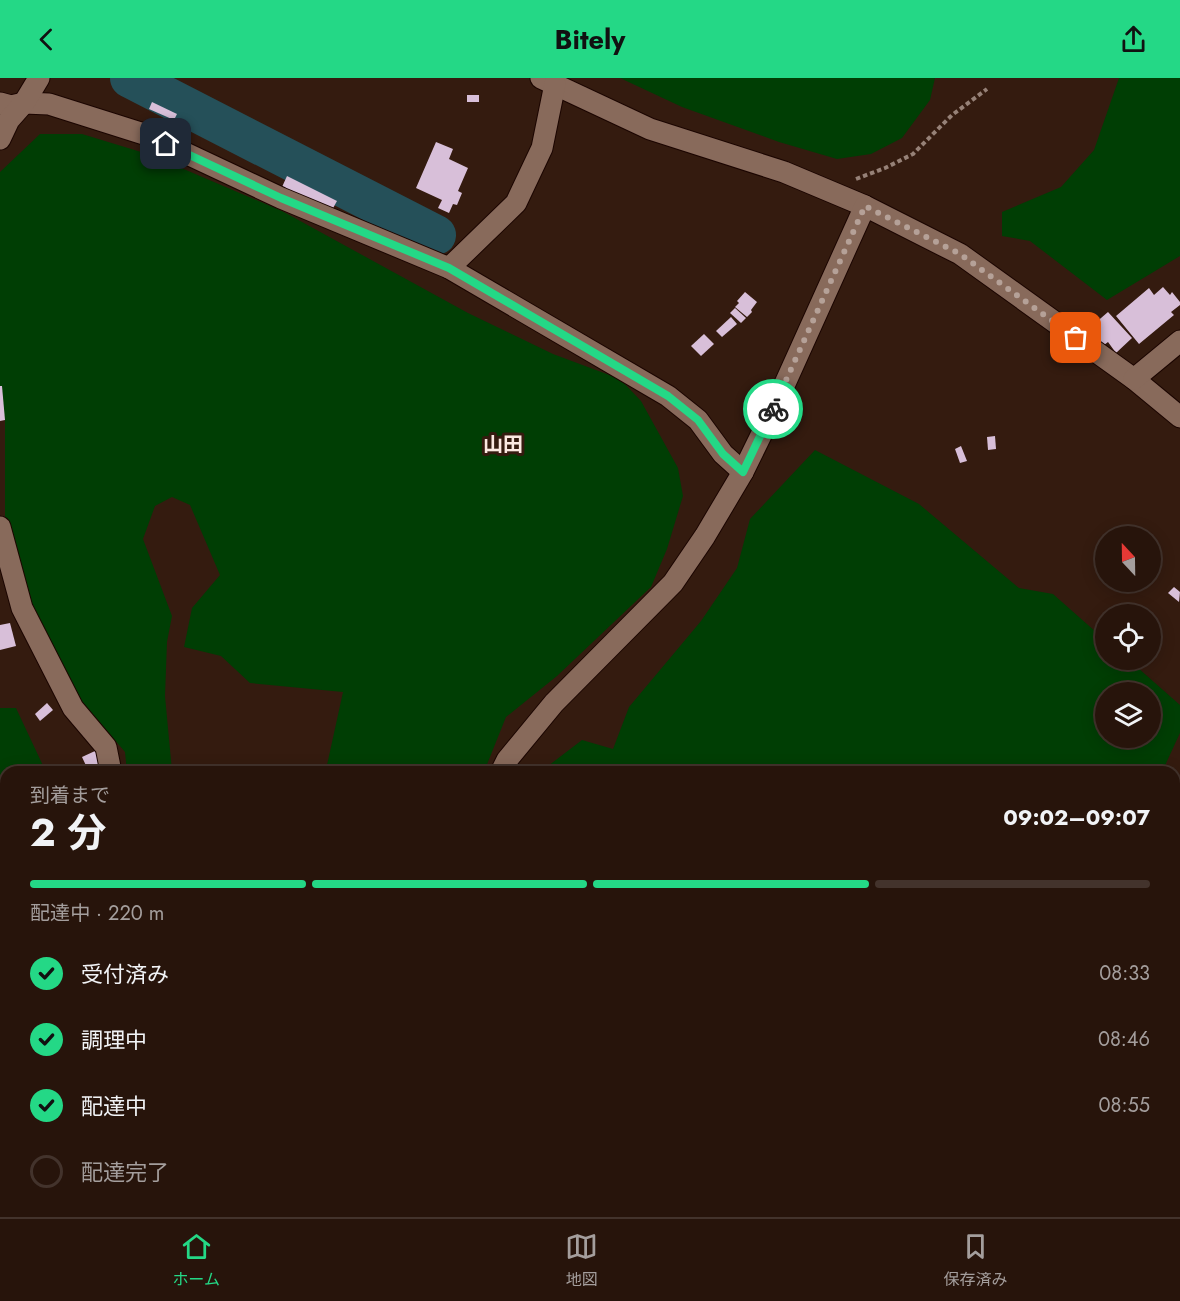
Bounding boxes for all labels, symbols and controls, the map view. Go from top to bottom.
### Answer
text: Bitely [555,20,625,59]
icon: back [30,23,63,56]
icon: share [1117,23,1150,56]
pin [140,118,191,169]
icon: home [149,127,182,160]
pin [1050,312,1101,363]
icon: bag [1059,321,1092,354]
courier [743,379,803,439]
icon: bike [757,393,790,426]
district label: 山田 [483,430,523,459]
north arrow [1095,526,1161,592]
map controls [1095,526,1161,748]
button: locate [1095,604,1161,670]
button: layers [1095,682,1161,748]
text: 到着まで [30,781,110,810]
text: 09:02–09:07 [1003,801,1150,833]
text: 2 分 [30,804,106,861]
text: 配達中 · 220 m [30,899,164,928]
icon: check [30,957,63,990]
text: 受付済み [81,958,169,990]
text: 08:33 [1099,959,1150,988]
icon: check [30,1023,63,1056]
text: 調理中 [81,1024,147,1056]
text: 08:46 [1098,1025,1150,1054]
icon: check [30,1089,63,1122]
text: 配達中 [81,1090,147,1122]
text: 08:55 [1099,1091,1150,1120]
text: 配達完了 [81,1156,169,1188]
tab: ホーム [173,1230,220,1291]
tab: 地図 [565,1230,598,1291]
tab: 保存済み [943,1230,1007,1291]

